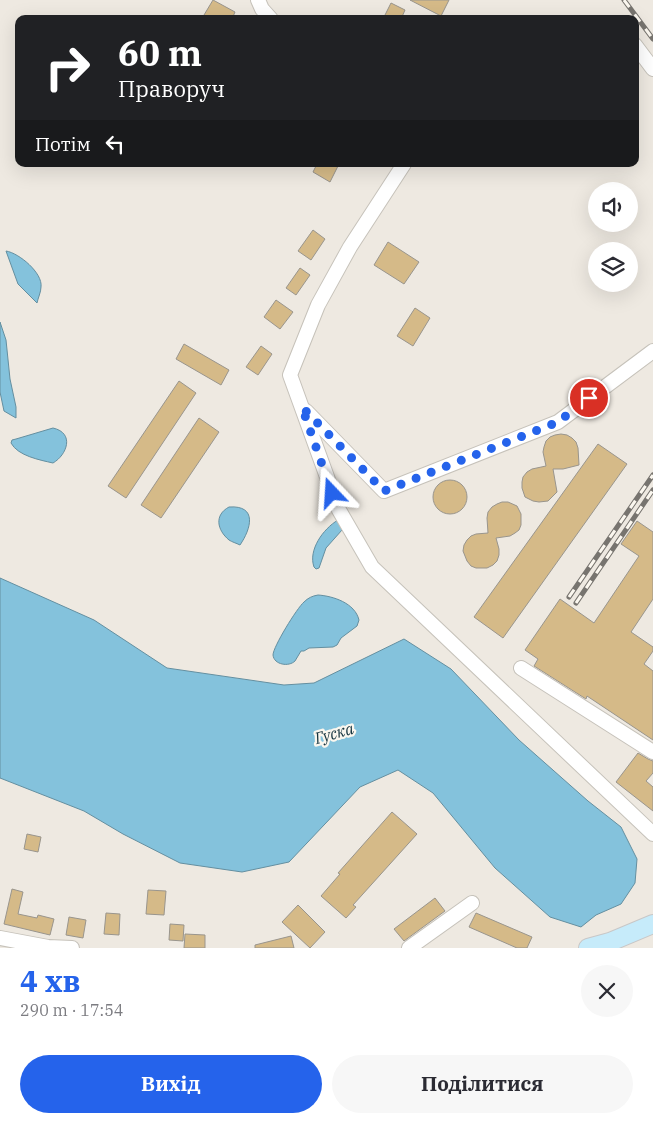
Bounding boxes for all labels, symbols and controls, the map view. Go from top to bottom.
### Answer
text: 60 m [118,30,202,76]
icon: right [35,35,100,100]
text: Праворуч [118,74,225,103]
icon: left [101,130,129,158]
text: Потім [35,132,91,156]
map controls [588,182,638,292]
button: sound [588,182,638,232]
button: layers [588,242,638,292]
pin [568,377,610,419]
icon: arrive [575,384,603,412]
position arrow [305,466,357,518]
water label: Гуска [311,718,356,748]
text: 4 хв [20,961,81,1000]
button: close [581,965,633,1017]
text: 290 m · 17:54 [20,1000,123,1020]
button: Вихід [20,1055,322,1113]
button: Поділитися [332,1055,633,1113]

